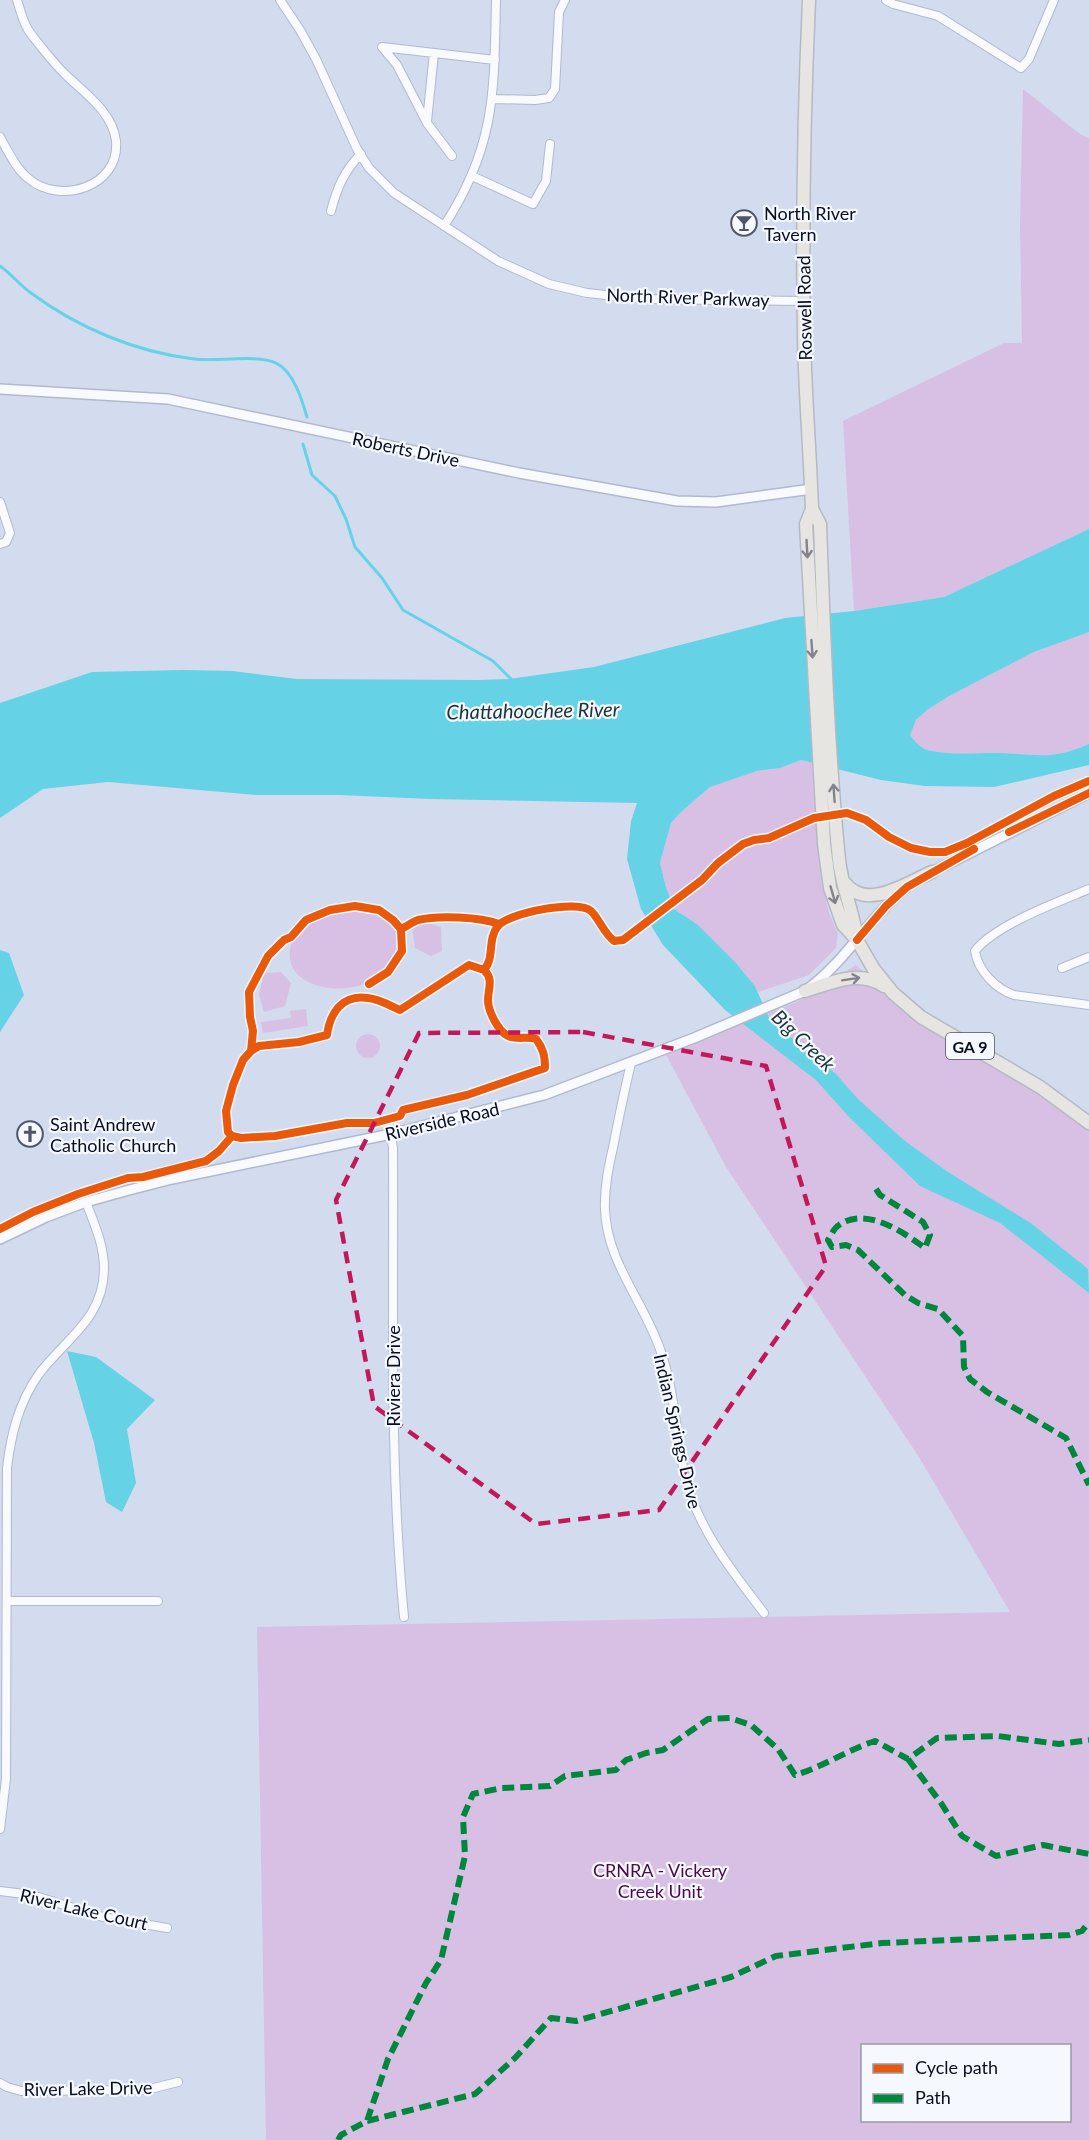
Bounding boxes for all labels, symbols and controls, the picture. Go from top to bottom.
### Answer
place label: North River Tavern [764,202,856,245]
bar icon: North River Tavern [729,208,759,238]
street label: Roswell Road [792,255,816,361]
street label: North River Parkway [606,283,771,311]
street label: Roberts Drive [350,427,462,471]
one-way arrow [801,538,812,558]
one-way arrow [807,638,818,658]
water label: Chattahoochee River [446,696,621,724]
one-way arrow [828,784,839,804]
one-way arrow [828,885,839,904]
one-way arrow [840,973,860,984]
water label: Big Creek [768,1004,841,1076]
road number: GA 9 [946,1033,994,1059]
street label: Riverside Road [383,1097,501,1145]
place label: Saint Andrew Catholic Church [50,1113,176,1156]
church icon: Saint Andrew Catholic Church [15,1119,45,1149]
street label: Riviera Drive [382,1325,404,1427]
street label: Indian Springs Drive [649,1351,707,1511]
park label: CRNRA - Vickery Creek Unit [593,1859,728,1902]
street label: River Lake Court [18,1884,151,1935]
legend [861,2044,1071,2122]
text: Cycle path [915,2056,998,2078]
street label: River Lake Drive [23,2076,153,2100]
text: Path [915,2086,951,2108]

